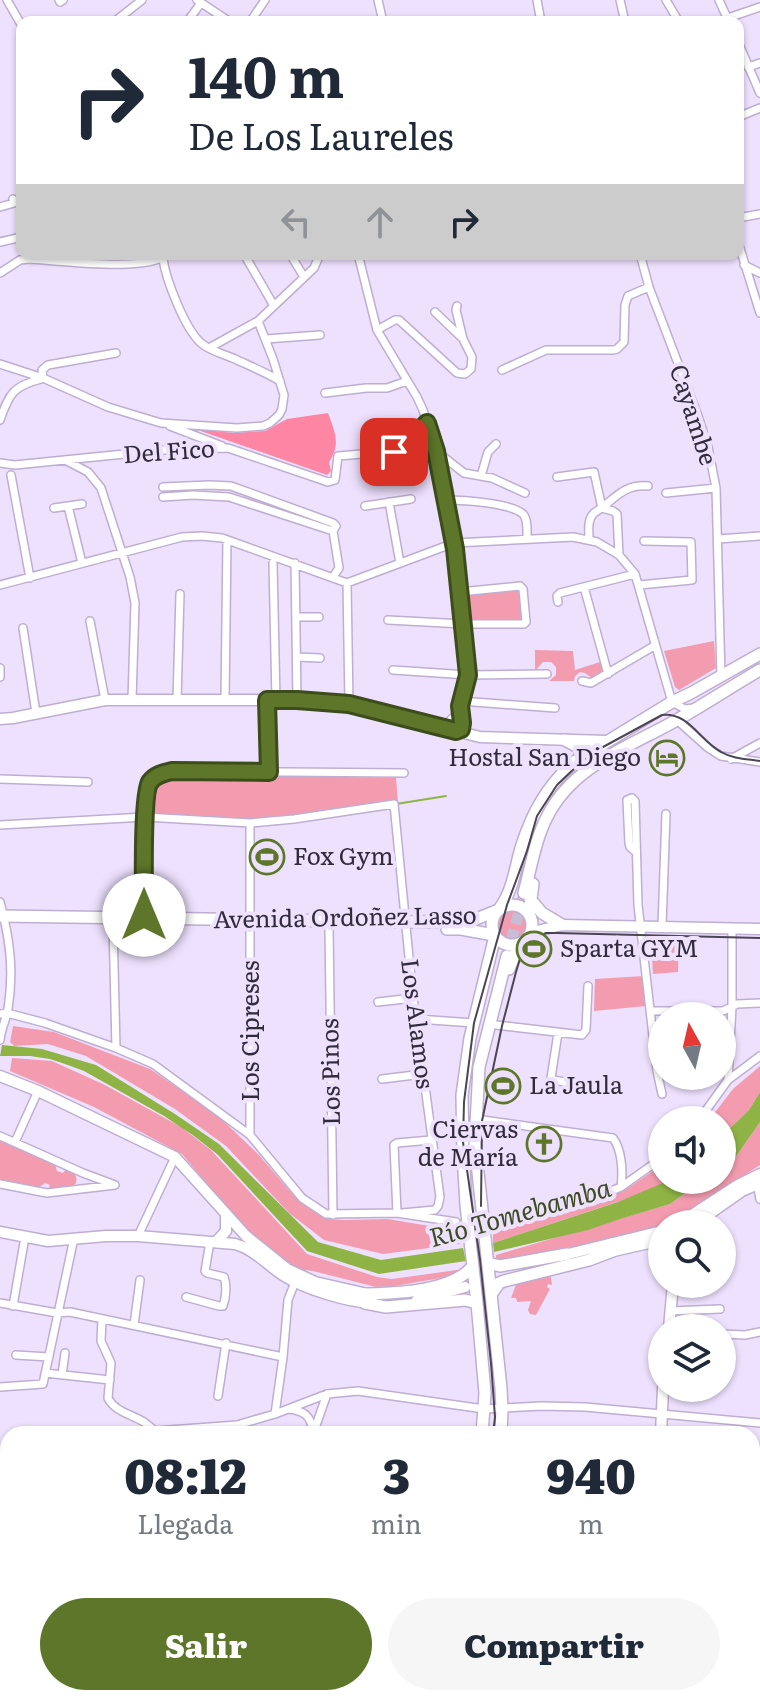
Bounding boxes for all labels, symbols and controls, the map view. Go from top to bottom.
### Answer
text: 140 m [188,32,344,115]
icon: right [56,48,160,152]
text: De Los Laureles [188,108,454,161]
icon: left [274,200,318,244]
icon: ahead [358,200,402,244]
icon: right [442,200,486,244]
street label: Cayambe [663,359,728,469]
pin [360,418,428,486]
street label: Del Fico [122,429,216,470]
icon: arrive [372,430,416,474]
place label: Hostal San Diego [448,738,641,773]
hotel icon: Hostal San Diego [648,739,686,777]
place label: Fox Gym [293,837,394,872]
sports icon: Fox Gym [248,838,286,876]
position arrow [102,873,186,957]
street label: Avenida Ordoñez Lasso [213,896,477,935]
place label: Sparta GYM [560,929,698,964]
sports icon: Sparta GYM [515,930,553,968]
street label: Los Alamos [394,957,445,1091]
street label: Los Cipreses [231,960,266,1101]
north arrow [648,1002,736,1090]
map controls [648,1002,736,1402]
street label: Los Pinos [310,1018,347,1126]
place label: La Jaula [529,1066,623,1101]
sports icon: La Jaula [484,1067,522,1105]
button: sound [648,1106,736,1194]
place label: Ciervas de María [418,1110,518,1173]
church icon: Ciervas de María [525,1125,563,1163]
water label: Río Tomebamba [424,1166,615,1255]
button: search [648,1210,736,1298]
button: layers [648,1314,736,1402]
text: 08:12 [124,1438,247,1509]
text: 3 [383,1438,410,1509]
text: 940 [546,1438,636,1509]
text: Llegada [137,1503,233,1542]
text: min [371,1503,422,1542]
text: m [578,1503,604,1542]
button: Salir [40,1598,372,1690]
button: Compartir [388,1598,720,1690]

